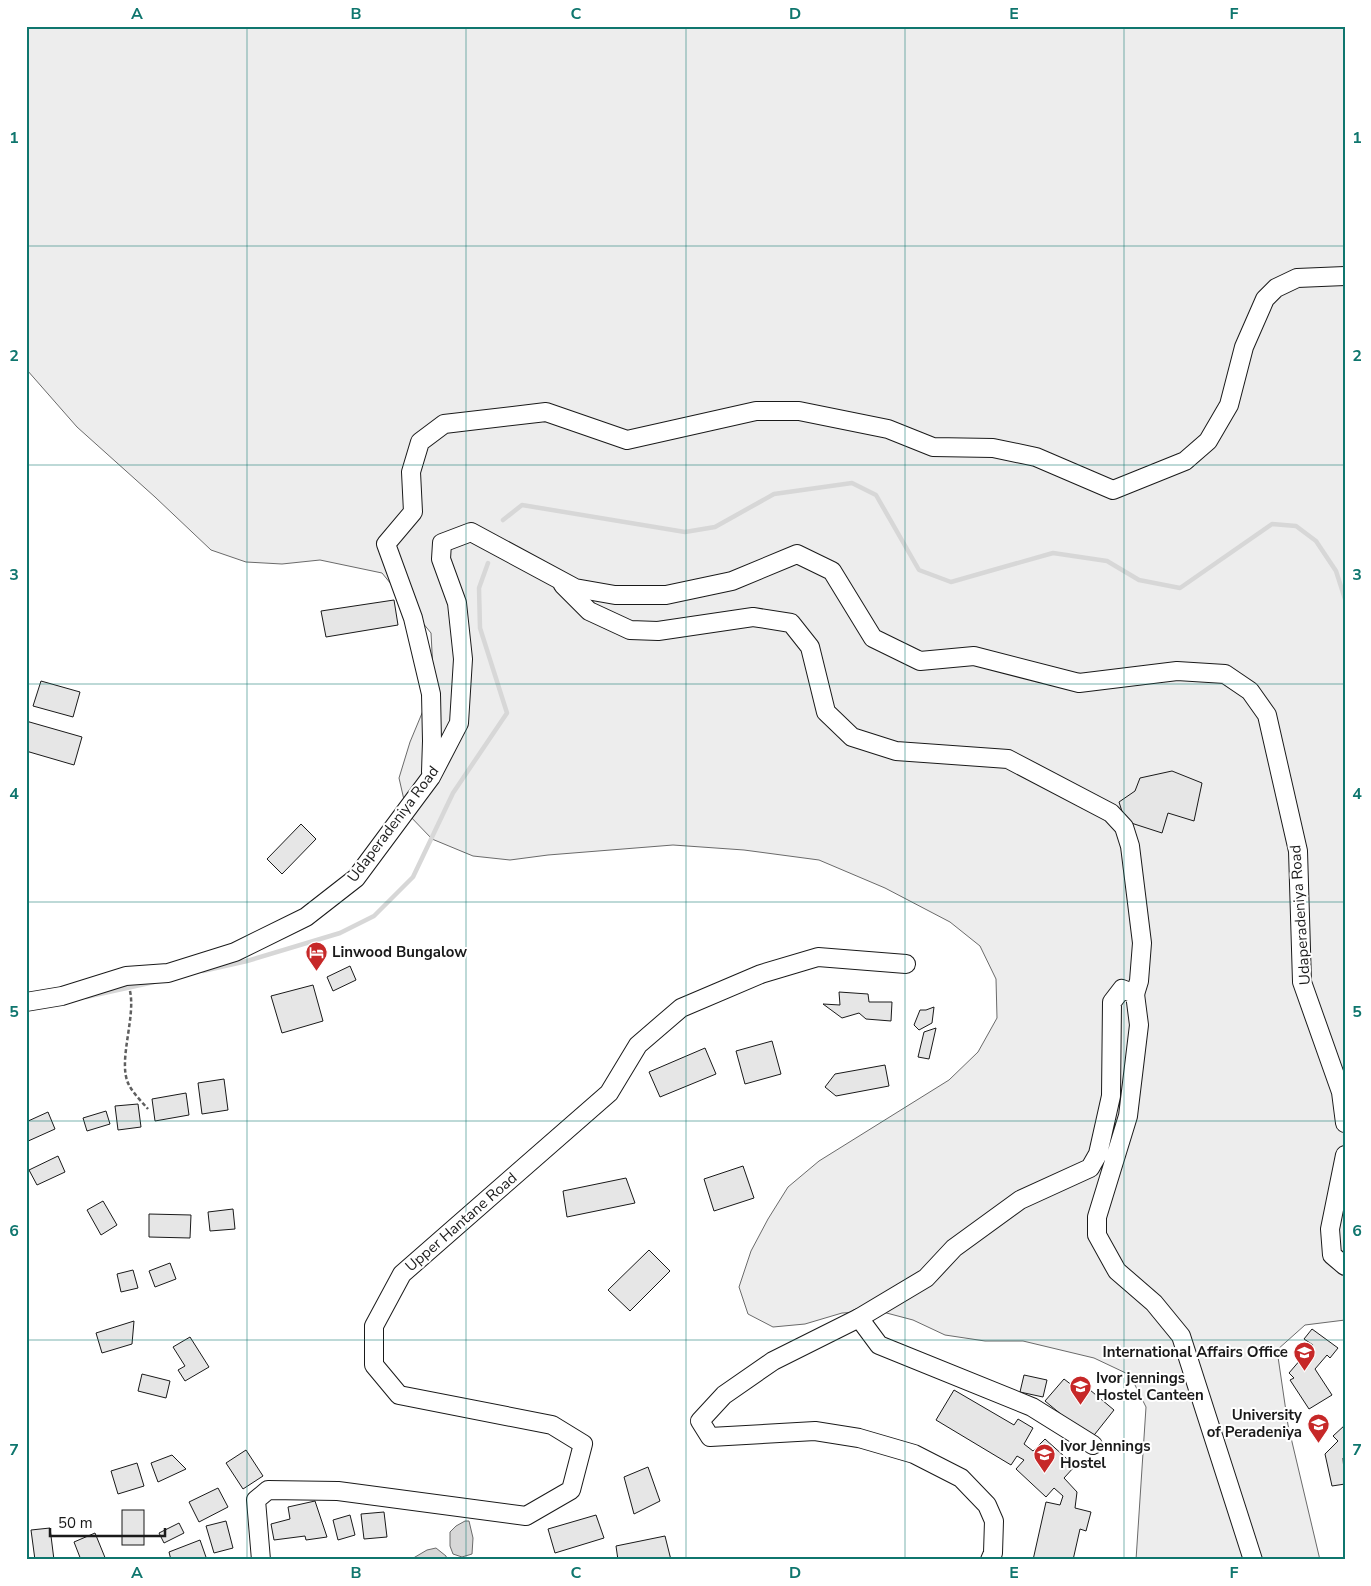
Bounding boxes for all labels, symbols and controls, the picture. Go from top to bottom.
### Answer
text: A [131,3,143,25]
text: B [350,3,362,25]
text: C [571,3,582,25]
text: D [789,3,801,25]
text: E [1009,3,1019,25]
text: F [1230,3,1239,25]
text: 1 [9,127,19,149]
text: 1 [1352,127,1362,149]
text: 2 [9,345,19,367]
text: 2 [1352,345,1362,367]
text: 3 [9,564,19,586]
text: 3 [1352,564,1362,586]
street label: Udaperadeniya Road [343,762,443,886]
text: 4 [9,783,19,805]
text: 4 [1352,783,1362,805]
street label: Udaperadeniya Road [1285,844,1315,986]
hotel icon: Linwood Bungalow [304,940,328,971]
place label: Linwood Bungalow [332,942,467,962]
text: 5 [9,1001,19,1023]
text: 5 [1352,1001,1362,1023]
street label: Upper Hantane Road [401,1168,521,1276]
text: 6 [9,1220,19,1242]
text: 6 [1352,1220,1362,1242]
school or university icon: International Affairs Office [1292,1340,1316,1371]
place label: International Affairs Office [1102,1342,1288,1362]
place label: Ivor jennings Hostel Canteen [1096,1368,1204,1405]
school or university icon: Ivor jennings Hostel Canteen [1068,1375,1092,1406]
place label: University of Peradeniya [1207,1405,1302,1442]
school or university icon: University of Peradeniya [1306,1412,1330,1443]
place label: Ivor Jennings Hostel [1060,1436,1151,1473]
text: 7 [9,1439,19,1461]
text: 7 [1352,1439,1362,1461]
school or university icon: Ivor Jennings Hostel [1032,1443,1056,1474]
scale bar [50,1506,165,1538]
text: 50 m [58,1513,93,1533]
text: A [131,1562,143,1584]
text: B [350,1562,362,1584]
text: C [571,1562,582,1584]
text: D [789,1562,801,1584]
text: E [1009,1562,1019,1584]
text: F [1230,1562,1239,1584]

